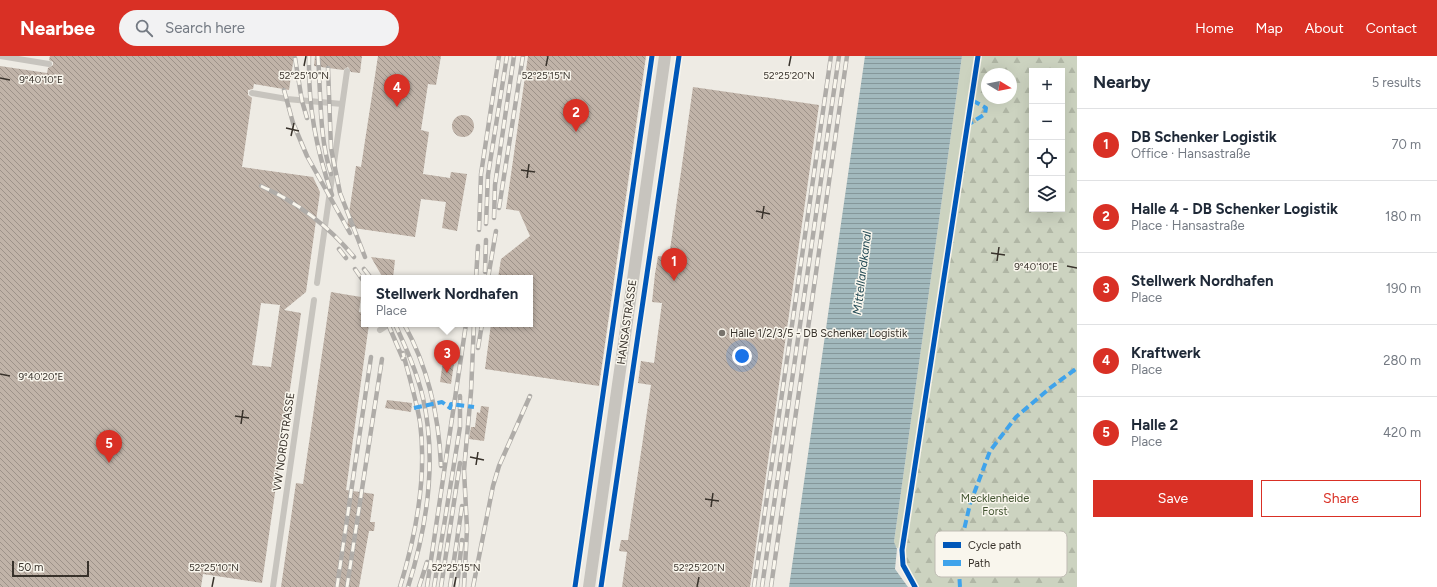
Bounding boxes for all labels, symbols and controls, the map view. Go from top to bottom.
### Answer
search box [119,10,399,46]
text: Nearbee [20,17,95,40]
icon: search [133,17,155,39]
text: Search here [165,19,245,37]
text: Home [1195,20,1234,37]
text: Map [1256,20,1283,37]
text: About [1305,20,1344,37]
text: Contact [1366,20,1417,37]
north arrow [981,68,1017,104]
map controls [1029,68,1065,212]
button: + [1029,68,1065,104]
text: 52°25'10"N [279,69,329,82]
text: 52°25'15"N [521,69,571,82]
text: 52°25'20"N [763,69,815,82]
text: Nearby [1093,72,1151,92]
text: 9°40'10"E [19,73,63,86]
pin: 4 [384,74,410,107]
text: 5 results [1372,75,1421,90]
pin: 2 [563,99,589,132]
button: − [1029,104,1065,140]
text: DB Schenker Logistik [1131,128,1277,146]
text: 1 [1103,137,1109,152]
text: 70 m [1391,137,1421,152]
button: locate [1029,140,1065,176]
text: Office · Hansastraße [1131,146,1250,161]
button: layers [1029,176,1065,212]
text: Halle 4 - DB Schenker Logistik [1131,200,1338,218]
text: 2 [1102,209,1110,224]
text: 180 m [1385,209,1421,224]
text: Place · Hansastraße [1131,218,1245,233]
water label: Mittellandkanal [850,230,874,316]
pin: 1 [661,248,687,281]
text: 9°40'10"E [1014,260,1058,273]
text: Stellwerk Nordhafen [1131,272,1274,290]
popup [361,275,533,327]
street label: HANSASTRASSE [615,279,639,365]
text: 3 [1102,281,1110,296]
text: 190 m [1386,281,1421,296]
text: Stellwerk Nordhafen [376,285,518,303]
text: Place [1131,290,1162,305]
text: Place [376,303,407,318]
place label: Halle 1/2/3/5 - DB Schenker Logistik [730,327,908,340]
marker: Halle 1/2/3/5 - DB Schenker Logistik [717,328,727,338]
pin: 3 [434,340,460,373]
text: Kraftwerk [1131,344,1201,362]
your location [732,346,752,366]
text: 4 [1102,353,1110,368]
text: 280 m [1383,353,1421,368]
text: Place [1131,362,1162,377]
text: 9°40'20"E [18,370,64,383]
street label: VW NORDSTRASSE [271,392,297,492]
text: Halle 2 [1131,416,1178,434]
text: 5 [1102,425,1110,440]
text: 420 m [1383,425,1421,440]
pin: 5 [96,430,122,463]
text: Place [1131,434,1162,449]
button: Save [1093,480,1253,517]
button: Share [1261,480,1421,517]
park label: Mecklenheide Forst [961,492,1029,518]
legend [935,531,1067,577]
text: Cycle path [968,539,1021,552]
text: Path [968,557,990,570]
scale bar [12,559,89,578]
text: 50 m [18,561,43,574]
text: 52°25'10"N [189,561,239,574]
text: 52°25'15"N [431,561,481,574]
text: 52°25'20"N [673,561,725,574]

